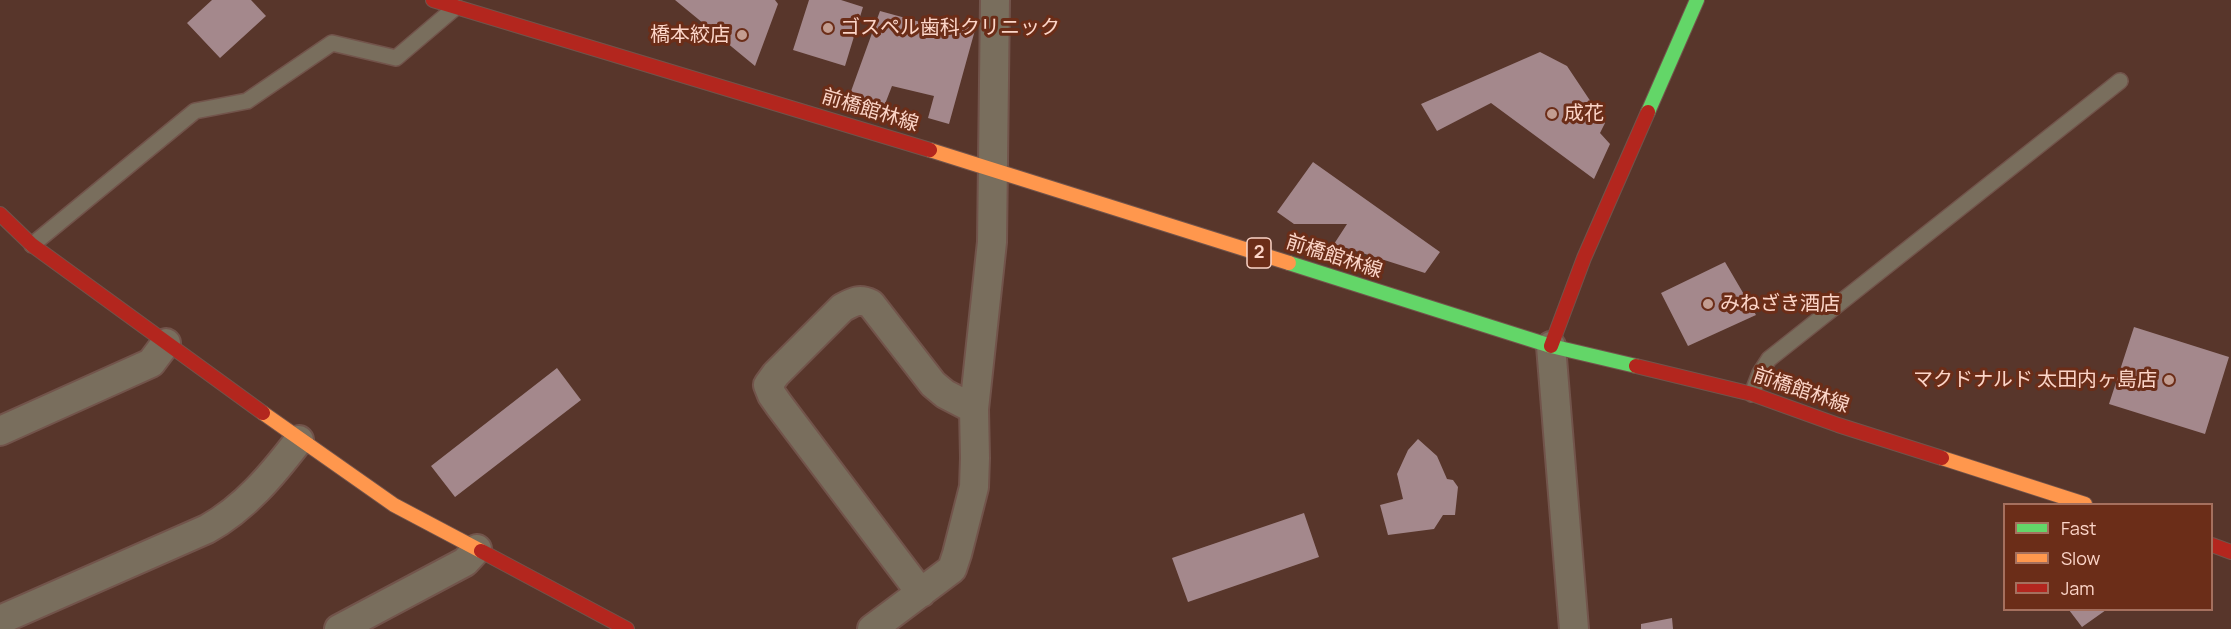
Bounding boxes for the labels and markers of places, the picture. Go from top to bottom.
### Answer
place label: ゴスペル歯科クリニック [840,16,1060,40]
marker: ゴスペル歯科クリニック [821,21,835,35]
place label: 橋本絞店 [650,23,730,47]
marker: 橋本絞店 [735,28,749,42]
place label: 成花 [1564,102,1604,126]
marker: 成花 [1545,107,1559,121]
place label: みねざき酒店 [1720,292,1840,316]
marker: みねざき酒店 [1701,297,1715,311]
place label: マクドナルド 太田内ヶ島店 [1913,368,2157,392]
marker: マクドナルド 太田内ヶ島店 [2162,373,2176,387]

